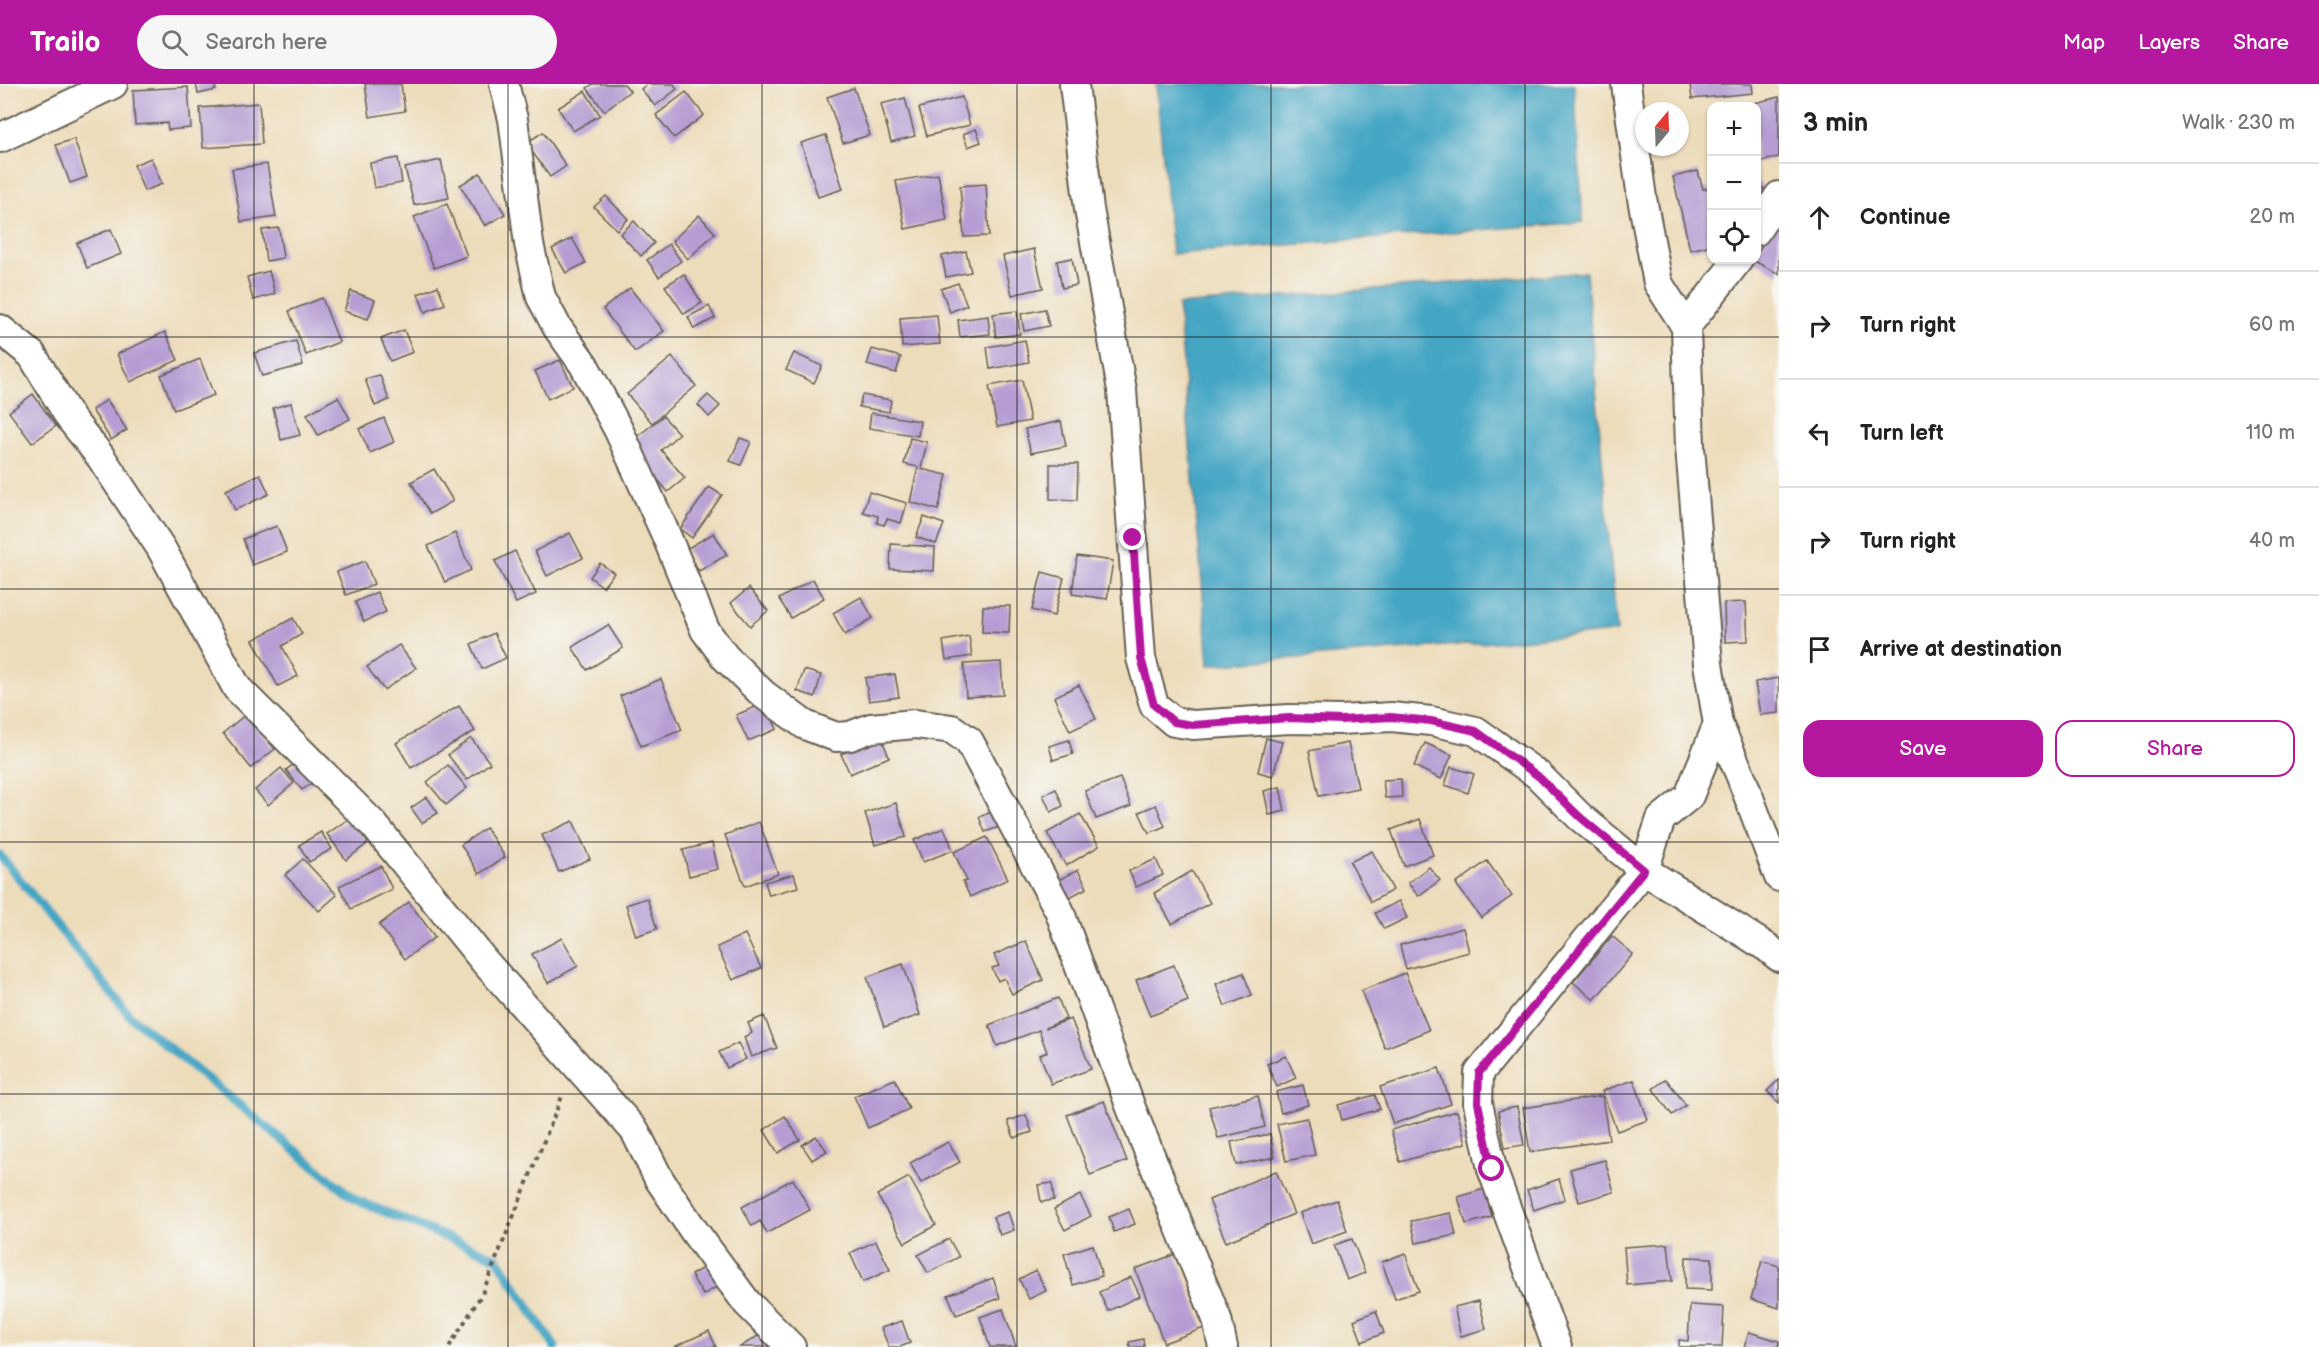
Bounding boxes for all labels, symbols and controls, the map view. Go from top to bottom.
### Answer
search box [137,15,557,69]
text: Trailo [30,26,101,59]
icon: search [158,26,191,59]
text: Search here [206,29,327,56]
text: Map [2063,30,2105,55]
text: Layers [2138,30,2200,55]
text: Share [2233,30,2289,55]
north arrow [1635,102,1689,156]
map controls [1707,102,1761,264]
button: + [1707,102,1761,156]
text: 3 min [1803,108,1868,139]
text: Walk · 230 m [2182,111,2295,135]
button: − [1707,156,1761,210]
icon: ahead [1803,201,1836,234]
text: Continue [1860,204,1950,231]
text: 20 m [2250,205,2295,229]
button: locate [1707,210,1761,264]
icon: right [1803,309,1836,342]
text: Turn right [1860,312,1956,339]
text: 60 m [2249,313,2295,337]
icon: left [1803,417,1836,450]
text: Turn left [1860,420,1944,447]
text: 110 m [2246,421,2295,445]
route end [1119,524,1145,550]
icon: right [1803,525,1836,558]
text: Turn right [1860,528,1956,555]
text: 40 m [2249,529,2295,553]
icon: arrive [1803,633,1836,666]
text: Arrive at destination [1860,636,2062,663]
button: Save [1803,720,2043,777]
button: Share [2055,720,2295,777]
route start [1478,1155,1504,1181]

